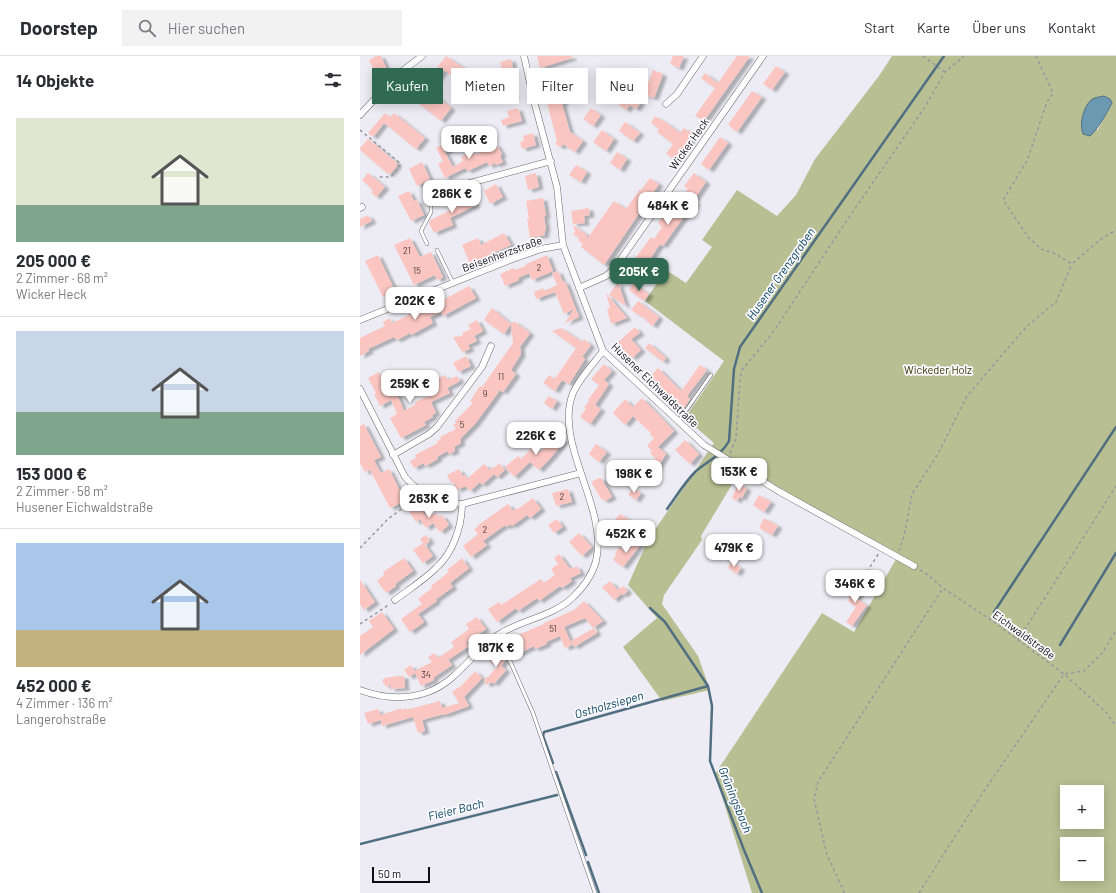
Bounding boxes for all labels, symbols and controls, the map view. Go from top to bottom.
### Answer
search box [122,10,402,46]
text: Doorstep [20,16,98,39]
icon: search [136,17,158,39]
text: Hier suchen [168,19,245,37]
text: Start [864,19,895,36]
text: Karte [917,19,950,36]
text: Über uns [972,19,1026,36]
text: Kontakt [1048,19,1096,36]
chip: Kaufen [372,68,443,104]
chip: Mieten [451,68,519,104]
chip: Filter [527,68,588,104]
chip: Neu [596,68,648,104]
icon: filters [322,69,344,91]
text: 14 Objekte [16,70,94,90]
street label: Wicker Heck [666,115,711,172]
pin: 168K € [436,126,502,160]
text: 168K € [450,131,488,147]
icon: home [144,144,216,216]
pin: 286K € [419,180,485,214]
text: 286K € [432,185,472,201]
pin: 484K € [635,192,701,226]
text: 484K € [647,197,689,213]
water label: Husener Grenzgraben [743,225,817,322]
street label: Beisenherzstraße [460,233,544,274]
house number: 21 [403,245,411,256]
text: 205 000 € [16,250,91,270]
pin: 205K € [606,258,672,292]
house number: 2 [537,262,542,273]
text: 205K € [619,263,659,279]
house number: 15 [413,265,421,276]
text: 2 Zimmer · 68 m² [16,270,108,286]
text: Wicker Heck [16,286,87,302]
pin: 202K € [382,287,448,321]
text: 202K € [395,292,435,308]
street label: Husener Eichwaldstraße [609,340,702,430]
icon: home [144,357,216,429]
park label: Wickeder Holz [904,363,972,376]
pin: 259K € [377,370,443,404]
house number: 11 [498,371,504,382]
text: 259K € [390,375,430,391]
house number: 9 [483,388,488,399]
house number: 5 [460,419,465,430]
pin: 226K € [503,422,569,456]
text: 226K € [516,427,556,443]
pin: 153K € [706,458,772,492]
pin: 198K € [601,460,667,494]
text: 153 000 € [16,463,87,483]
text: 153K € [720,463,758,479]
text: 198K € [615,465,653,481]
text: 2 Zimmer · 58 m² [16,483,108,499]
pin: 263K € [396,485,462,519]
text: 263K € [409,490,449,506]
house number: 2 [560,491,565,502]
text: Husener Eichwaldstraße [16,499,153,515]
pin: 452K € [593,520,659,554]
house number: 2 [483,524,488,535]
text: 452K € [605,525,647,541]
pin: 479K € [701,534,767,568]
text: 479K € [714,539,754,555]
icon: home [144,569,216,641]
pin: 346K € [822,570,888,604]
text: 346K € [835,575,875,591]
street label: Eichwaldstraße [991,608,1058,662]
house number: 51 [549,623,557,634]
pin: 187K € [463,634,529,668]
text: 187K € [477,639,515,655]
house number: 34 [421,669,431,680]
text: 452 000 € [16,675,92,695]
water label: Ostholzsiepen [573,688,645,721]
text: 4 Zimmer · 136 m² [16,695,113,711]
text: Langerohstraße [16,711,106,727]
water label: Grüningsbach [716,765,756,835]
map controls [1060,785,1104,881]
button: + [1060,785,1104,829]
water label: Fleier Bach [426,795,485,823]
button: − [1060,837,1104,881]
scale bar [372,865,430,884]
text: 50 m [378,867,401,880]

